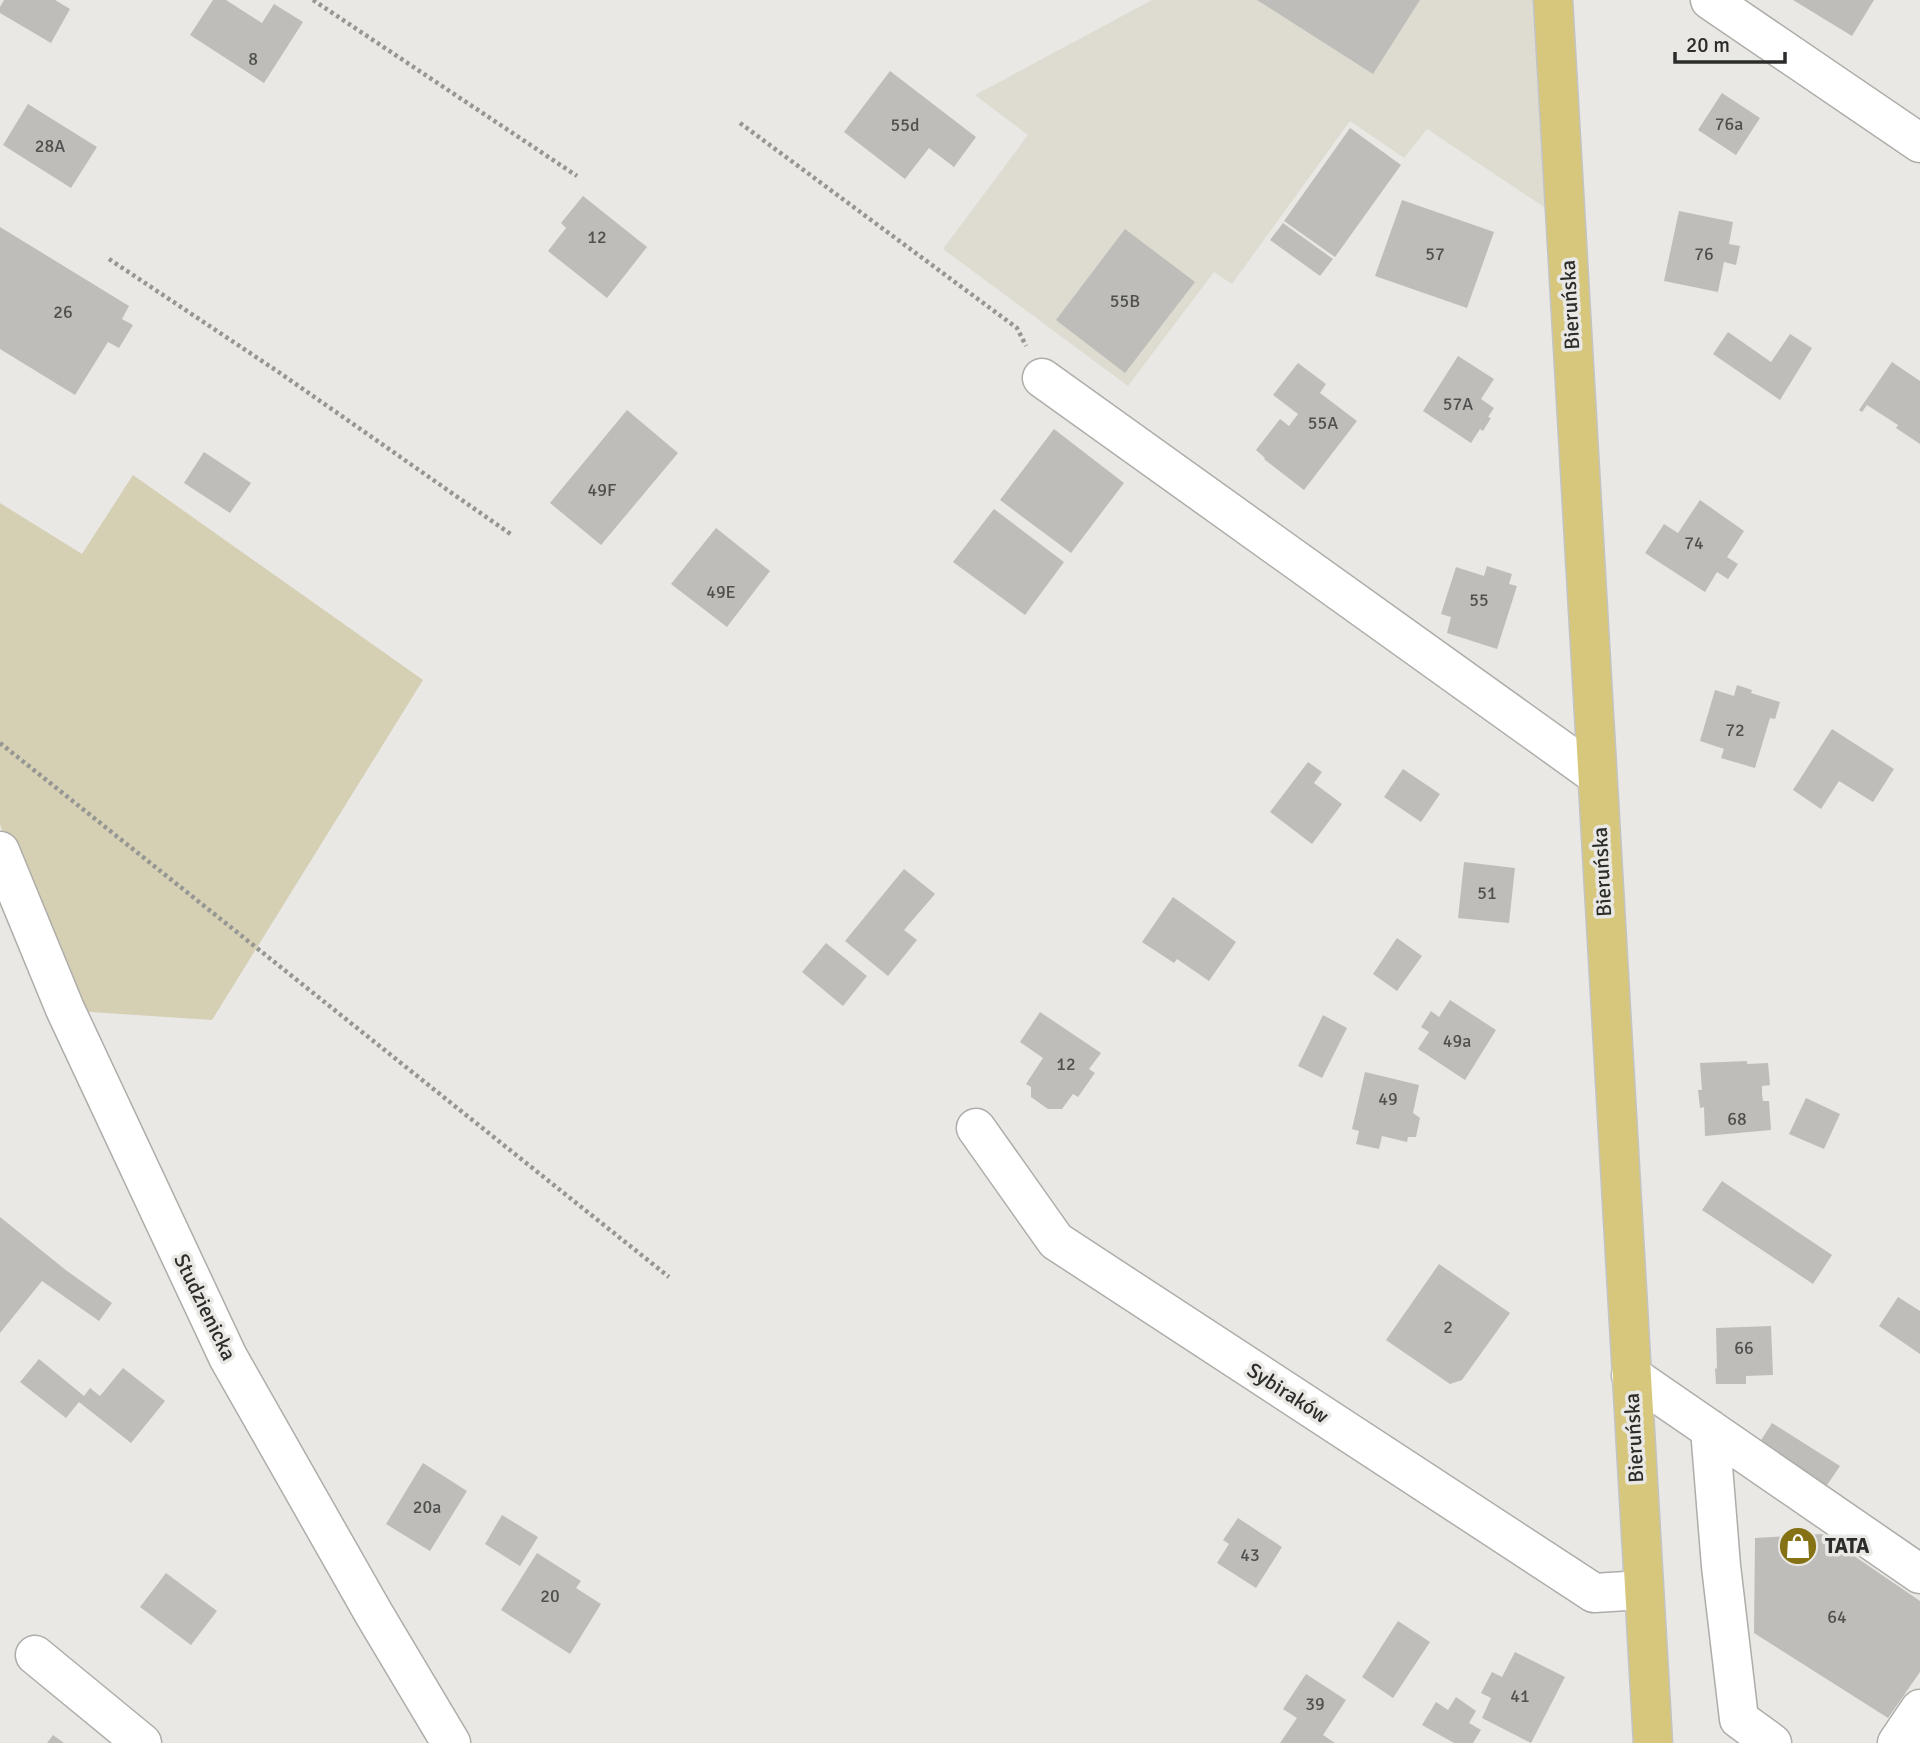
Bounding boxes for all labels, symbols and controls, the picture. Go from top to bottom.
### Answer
scale bar [1675,21,1785,65]
text: 20 m [1686,32,1730,58]
house number: 8 [248,48,258,70]
house number: 76a [1715,113,1743,135]
house number: 55d [891,114,919,136]
house number: 28A [35,135,65,157]
house number: 12 [587,226,607,248]
house number: 57 [1425,243,1445,265]
house number: 76 [1694,243,1714,265]
street label: Bieruńska [1555,259,1585,351]
house number: 55B [1110,290,1140,312]
house number: 26 [53,301,73,323]
house number: 57A [1443,393,1473,415]
house number: 55A [1308,412,1338,434]
house number: 49F [588,479,616,501]
house number: 74 [1684,532,1704,554]
house number: 49E [706,581,736,603]
house number: 55 [1469,589,1489,611]
house number: 72 [1725,719,1745,741]
street label: Bieruńska [1587,826,1617,918]
house number: 51 [1477,882,1497,904]
house number: 49a [1443,1030,1471,1052]
house number: 12 [1056,1053,1076,1075]
house number: 49 [1378,1088,1398,1110]
house number: 68 [1727,1108,1747,1130]
street label: Studzienicka [168,1249,242,1365]
house number: 2 [1443,1316,1453,1338]
house number: 66 [1734,1337,1754,1359]
street label: Sybiraków [1242,1357,1334,1429]
street label: Bieruńska [1619,1392,1649,1484]
house number: 20a [413,1496,441,1518]
shop icon: TATA [1777,1525,1819,1567]
place label: TATA [1825,1533,1870,1559]
house number: 43 [1240,1544,1260,1566]
house number: 20 [540,1585,560,1607]
house number: 64 [1827,1606,1847,1628]
house number: 41 [1510,1685,1530,1707]
house number: 39 [1305,1693,1325,1715]

